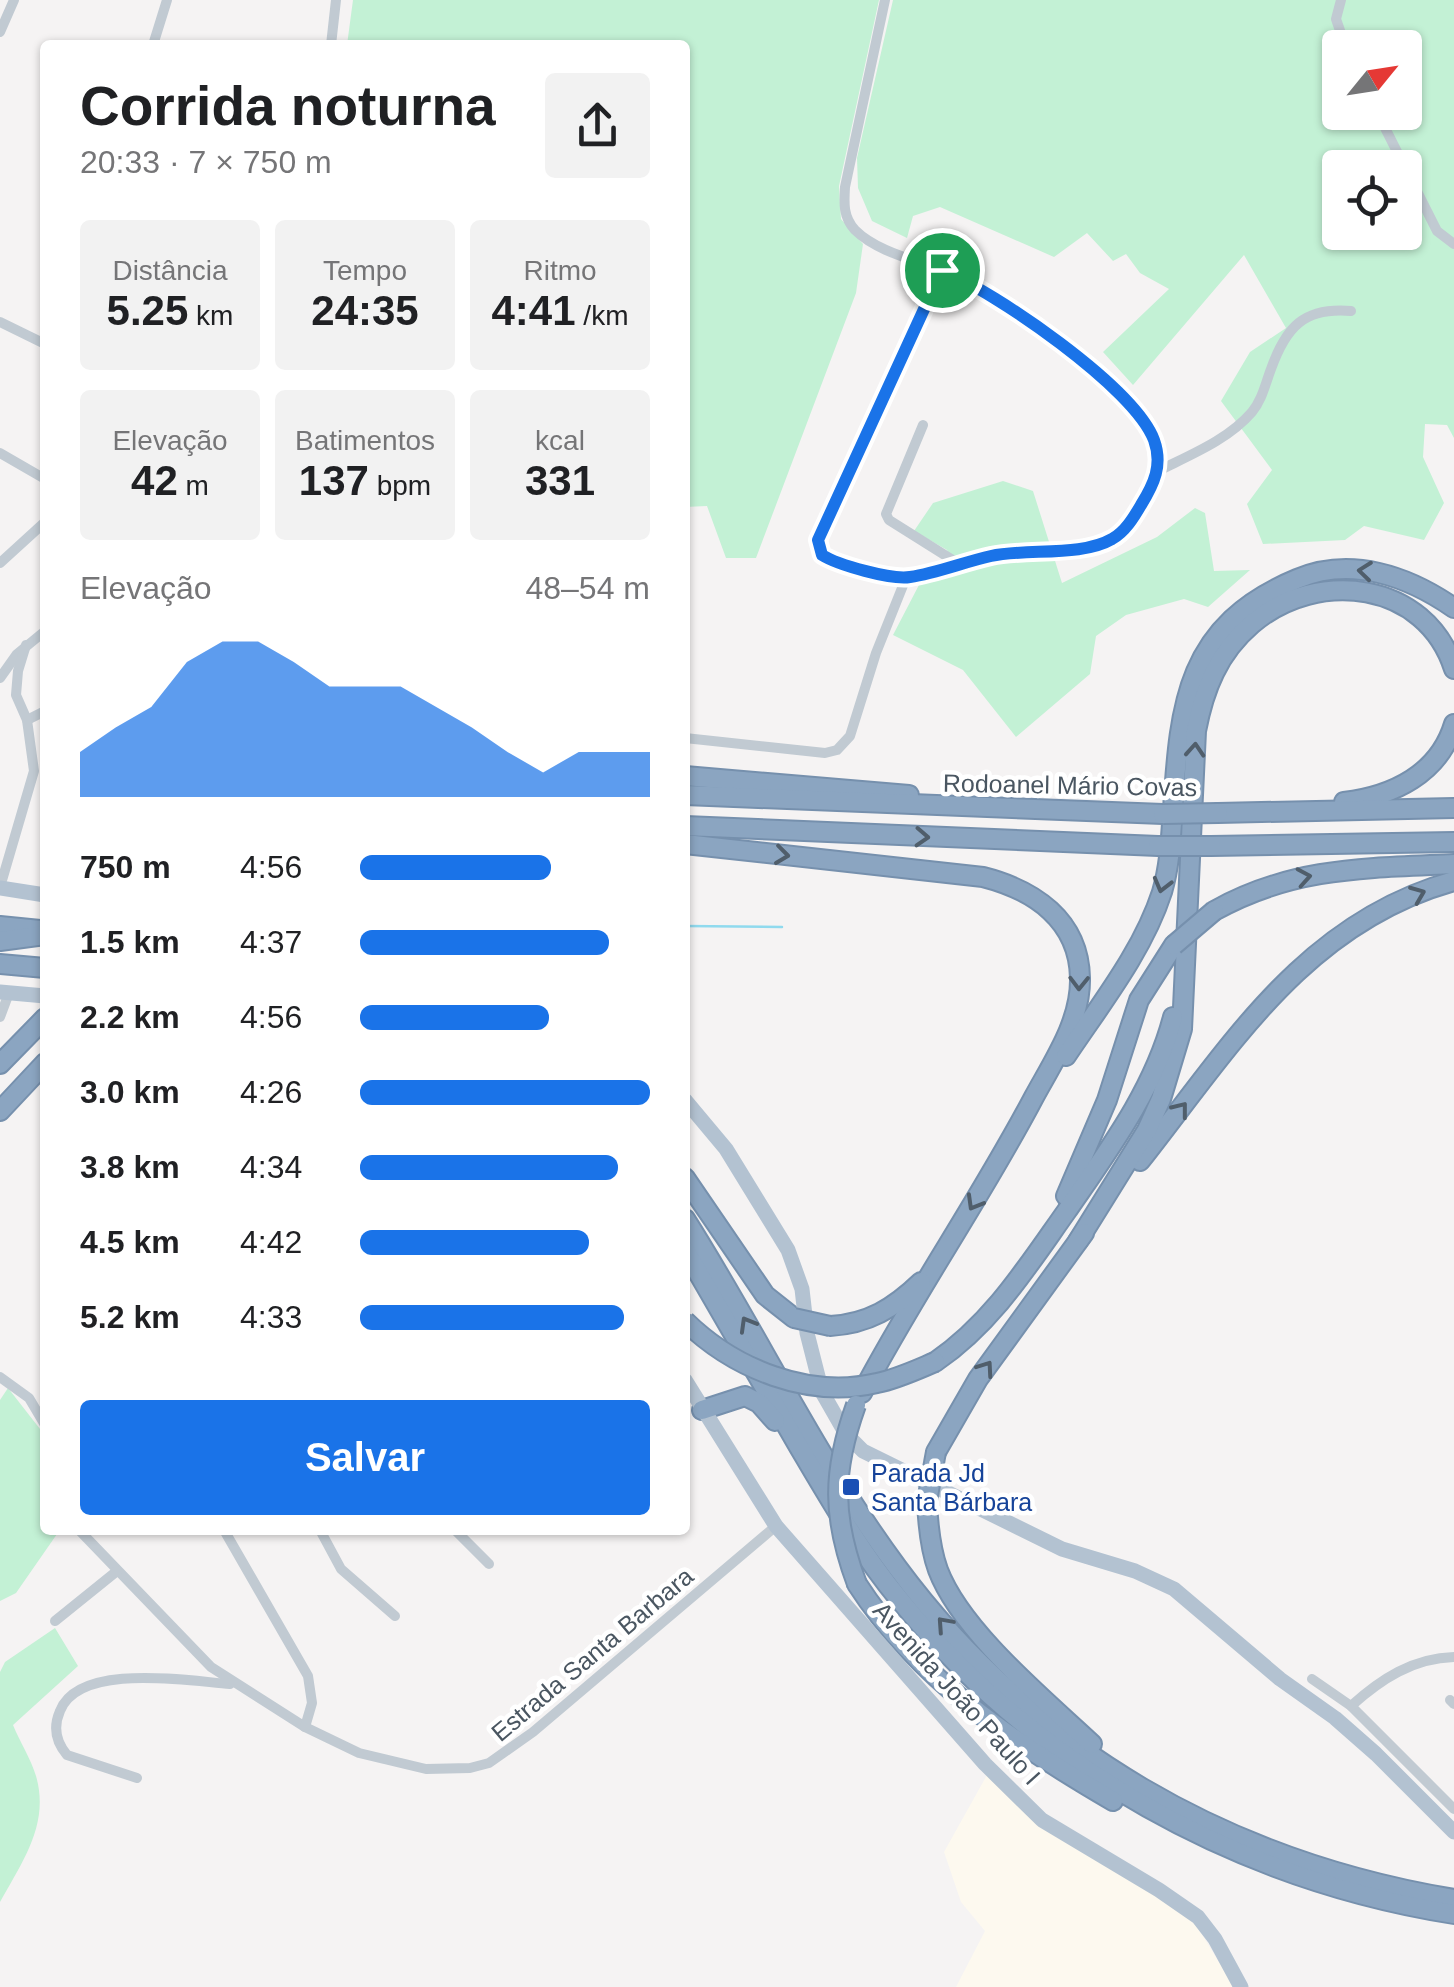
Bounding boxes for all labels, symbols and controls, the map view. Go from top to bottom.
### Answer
north arrow [1322,30,1422,130]
map controls [1322,30,1422,250]
button: share [545,73,650,178]
text: Corrida noturna [80,75,496,137]
text: 20:33 · 7 × 750 m [80,144,332,180]
button: locate [1322,150,1422,250]
pin [900,228,985,313]
icon: arrive [915,243,970,298]
text: Distância [112,255,228,286]
text: Tempo [323,255,407,286]
text: Ritmo [523,255,597,286]
text: 5.25 [107,287,188,334]
text: 24:35 [311,287,419,334]
text: 4:41 [492,287,576,334]
text: km [188,300,233,331]
text: /km [576,300,628,331]
text: Elevação [112,425,228,456]
text: Batimentos [295,425,435,456]
text: kcal [535,425,585,456]
text: 42 [131,457,178,504]
text: 137 [299,457,369,504]
text: 331 [525,457,595,504]
text: m [178,470,209,501]
text: bpm [369,470,431,501]
one-way arrow [1357,561,1373,583]
text: Elevação [80,570,212,606]
text: 48–54 m [525,570,650,606]
one-way arrow [1184,742,1205,758]
street label: Rodoanel Mário Covas [943,769,1197,801]
one-way arrow [915,826,931,847]
one-way arrow [774,844,790,865]
text: 750 m [80,849,171,885]
text: 4:56 [240,849,302,885]
one-way arrow [1296,867,1312,888]
one-way arrow [1153,876,1174,894]
one-way arrow [1408,885,1426,905]
text: 1.5 km [80,924,180,960]
text: 4:37 [240,924,302,960]
one-way arrow [1068,975,1089,991]
text: 2.2 km [80,999,180,1035]
text: 4:56 [240,999,302,1035]
text: 3.0 km [80,1074,180,1110]
text: 4:26 [240,1074,302,1110]
one-way arrow [1170,1102,1187,1120]
text: 3.8 km [80,1149,180,1185]
text: 4:34 [240,1149,302,1185]
one-way arrow [967,1192,987,1210]
text: 4.5 km [80,1224,180,1260]
text: 4:42 [240,1224,302,1260]
text: 5.2 km [80,1299,180,1335]
text: 4:33 [240,1299,302,1335]
one-way arrow [740,1317,759,1335]
one-way arrow [974,1361,992,1380]
button: Salvar [80,1400,650,1515]
place label: Parada Jd Santa Bárbara [871,1459,1032,1516]
marker: Parada Jd Santa Bárbara [840,1476,862,1498]
street label: Estrada Santa Barbara [486,1561,698,1746]
street label: Avenida João Paulo I [868,1596,1046,1790]
one-way arrow [938,1617,956,1636]

